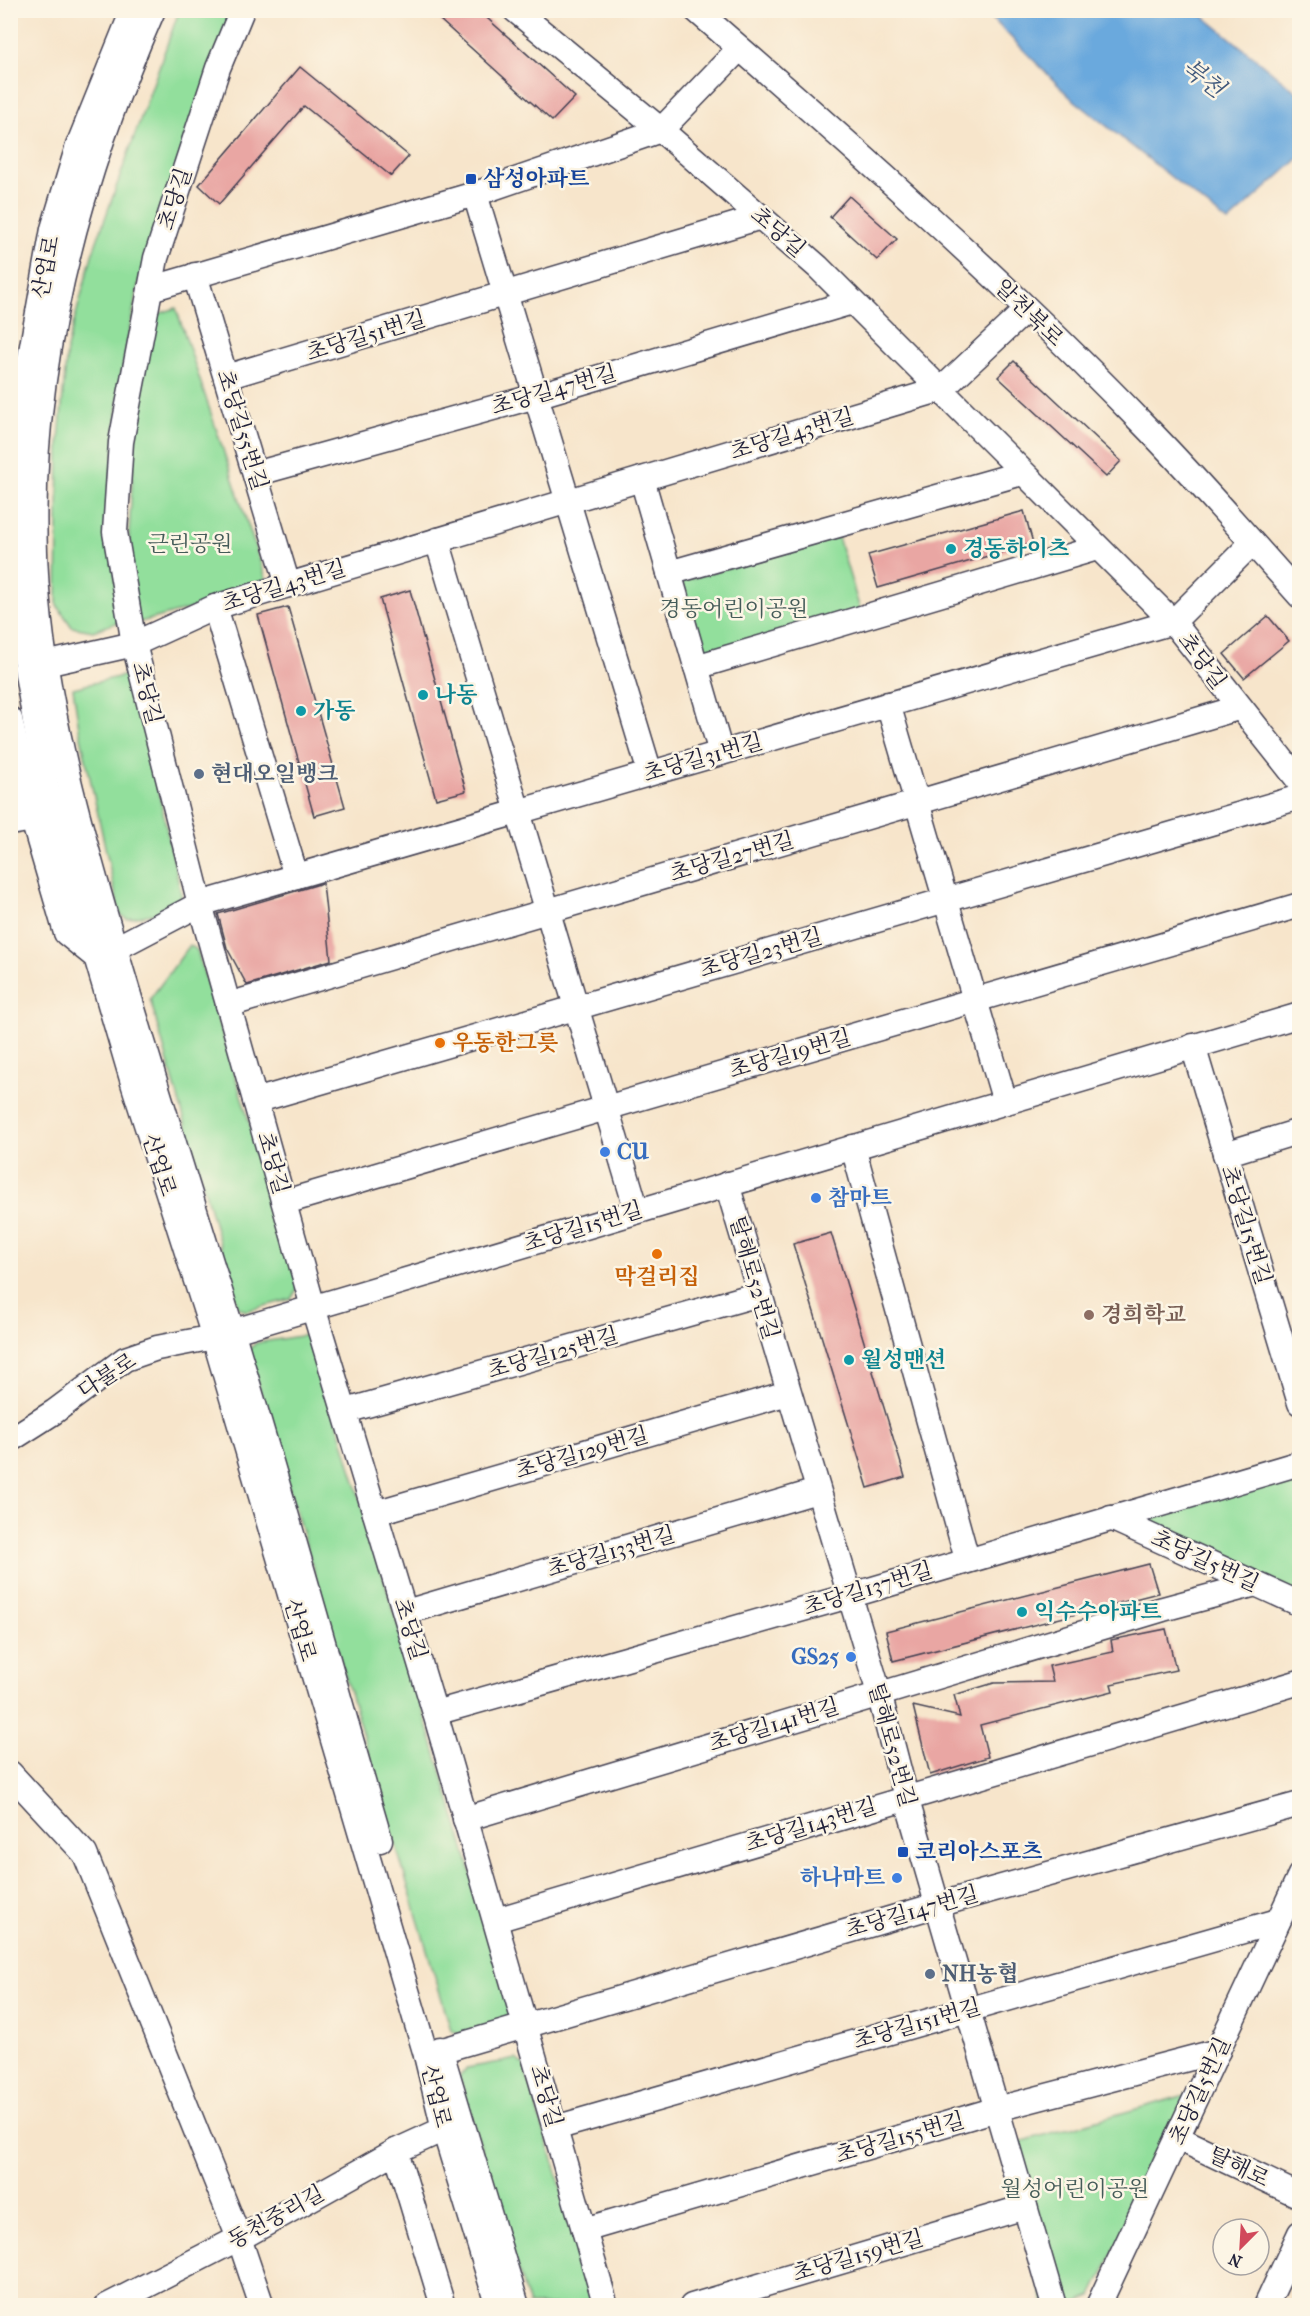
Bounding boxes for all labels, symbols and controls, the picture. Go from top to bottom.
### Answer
water label: 북천 [1176,53,1231,104]
street label: 초당길 [153,165,197,233]
place label: 삼성아파트 [483,166,590,192]
marker: 삼성아파트 [464,172,478,186]
street label: 초당길 [745,201,811,263]
street label: 산업로 [27,233,65,301]
street label: 알천북로 [989,274,1069,352]
street label: 초당길51번길 [303,305,429,367]
street label: 초당길47번길 [488,360,620,420]
street label: 초당길55번길 [211,366,273,494]
street label: 초당길43번길 [727,403,857,465]
park label: 근린공원 [147,531,233,557]
place label: 경동하이츠 [963,536,1069,562]
marker: 경동하이츠 [944,542,958,556]
street label: 초당길43번길 [219,555,349,617]
park label: 경동어린이공원 [660,596,808,622]
street label: 초당길 [1172,628,1232,694]
street label: 초당길 [127,659,167,727]
place label: 나동 [435,682,478,708]
marker: 나동 [416,688,430,702]
place label: 가동 [313,698,356,724]
marker: 가동 [294,704,308,718]
street label: 초당길31번길 [640,729,766,787]
place label: 현대오일뱅크 [211,761,339,787]
marker: 현대오일뱅크 [192,767,206,781]
street label: 초당길27번길 [667,827,797,887]
street label: 초당길23번길 [697,923,825,983]
street label: 초당길19번길 [726,1024,854,1084]
place label: 우동한그릇 [452,1030,558,1056]
marker: 우동한그릇 [433,1036,447,1050]
street label: 초당길 [252,1129,294,1197]
street label: 산업로 [137,1131,181,1199]
place label: CU [617,1139,650,1165]
marker: CU [598,1145,612,1159]
street label: 초당길15번길 [1216,1162,1276,1288]
place label: 참마트 [828,1185,893,1211]
marker: 참마트 [809,1191,823,1205]
street label: 초당길15번길 [520,1197,646,1257]
street label: 탈해로52번길 [724,1213,784,1343]
marker: 막걸리집 [650,1247,664,1261]
place label: 막걸리집 [614,1264,700,1290]
place label: 경희학교 [1101,1302,1186,1328]
marker: 경희학교 [1082,1308,1096,1322]
street label: 초당길125번길 [485,1322,621,1384]
place label: 월성맨션 [861,1347,946,1373]
street label: 다불로 [73,1348,141,1404]
marker: 월성맨션 [842,1353,856,1367]
street label: 초당길129번길 [513,1422,651,1484]
street label: 초당길133번길 [544,1521,678,1583]
street label: 초당길5번길 [1147,1525,1263,1597]
street label: 초당길137번길 [800,1557,936,1621]
street label: 초당길 [388,1595,432,1663]
street label: 산업로 [279,1596,321,1664]
place label: 익수수아파트 [1034,1599,1162,1625]
marker: 익수수아파트 [1015,1605,1029,1619]
place label: GS25 [791,1644,839,1670]
marker: GS25 [844,1650,858,1664]
street label: 탈해로52번길 [863,1680,921,1810]
street label: 초당길141번길 [706,1693,842,1757]
street label: 초당길143번길 [742,1793,880,1857]
place label: 코리아스포츠 [915,1839,1043,1865]
marker: 코리아스포츠 [896,1845,910,1859]
place label: 하나마트 [800,1865,886,1891]
marker: 하나마트 [890,1871,904,1885]
street label: 초당길147번길 [843,1881,981,1943]
place label: NH농협 [942,1961,1019,1987]
marker: NH농협 [923,1967,937,1981]
street label: 초당길151번길 [850,1993,984,2055]
street label: 초당길5번길 [1164,2033,1236,2149]
street label: 산업로 [416,2062,456,2130]
street label: 초당길 [525,2062,567,2130]
street label: 초당길155번길 [833,2107,967,2169]
street label: 탈해로 [1205,2141,1273,2193]
park label: 월성어린이공원 [1001,2176,1149,2202]
street label: 동천중리길 [223,2180,329,2254]
north arrow [1211,2217,1271,2277]
street label: 초당길159번길 [789,2225,927,2287]
text: N [1225,2249,1245,2271]

